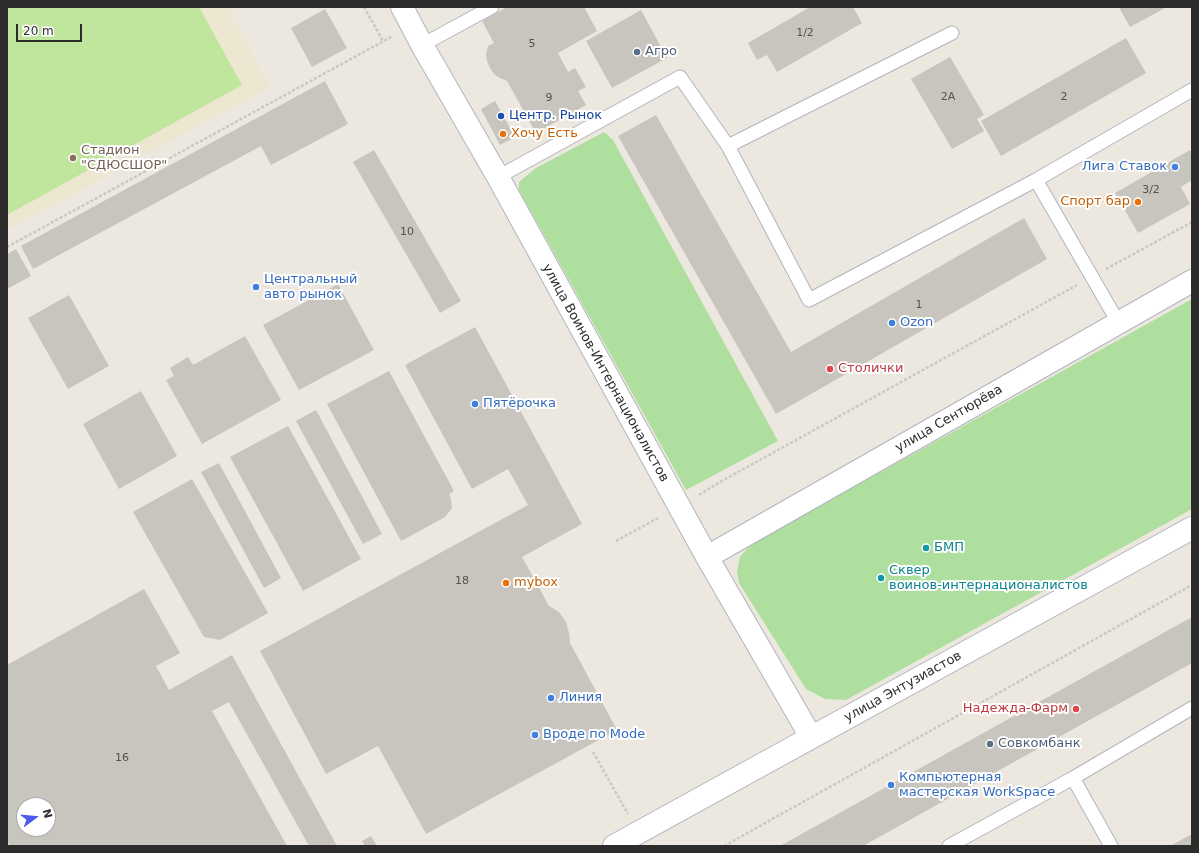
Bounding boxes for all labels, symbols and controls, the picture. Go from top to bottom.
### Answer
scale bar [18,16,84,42]
text: 20 m [23,24,54,38]
house number: 1/2 [796,26,814,40]
house number: 5 [529,37,535,51]
place label: Агро [645,44,677,60]
marker: Агро [632,47,642,57]
house number: 2А [941,90,955,104]
house number: 2 [1061,90,1067,104]
house number: 9 [546,91,552,105]
place label: Центр. Рынок [509,108,602,124]
marker: Центр. Рынок [496,111,506,121]
place label: Хочу Есть [511,126,578,142]
marker: Хочу Есть [498,129,508,139]
place label: Стадион "СДЮСШОР" [81,143,167,174]
marker: Стадион "СДЮСШОР" [68,153,78,163]
place label: Лига Ставок [1082,159,1167,175]
marker: Лига Ставок [1170,162,1180,172]
house number: 3/2 [1142,183,1160,197]
place label: Спорт бар [1060,194,1130,210]
marker: Спорт бар [1133,197,1143,207]
house number: 10 [400,225,414,239]
street label: улица Воинов-Интернационалистов [538,261,672,485]
place label: Центральный авто рынок [264,272,358,303]
marker: Центральный авто рынок [251,282,261,292]
house number: 1 [916,298,922,312]
place label: Ozon [900,315,933,331]
marker: Ozon [887,318,897,328]
place label: Столички [838,361,903,377]
marker: Столички [825,364,835,374]
street label: улица Сентюрёва [893,382,1005,456]
place label: Пятёрочка [483,396,556,412]
marker: Пятёрочка [470,399,480,409]
place label: БМП [934,540,964,556]
marker: БМП [921,543,931,553]
place label: Сквер воинов-интернационалистов [889,563,1088,594]
marker: Сквер воинов-интернационалистов [876,573,886,583]
house number: 18 [455,574,469,588]
place label: mybox [514,575,558,591]
marker: mybox [501,578,511,588]
street label: улица Энтузиастов [842,648,964,726]
place label: Линия [559,690,602,706]
marker: Линия [546,693,556,703]
place label: Надежда-Фарм [963,701,1068,717]
marker: Надежда-Фарм [1071,704,1081,714]
place label: Вроде по Mode [543,727,645,743]
marker: Вроде по Mode [530,730,540,740]
place label: Совкомбанк [998,736,1081,752]
marker: Совкомбанк [985,739,995,749]
house number: 16 [115,751,129,765]
place label: Компьютерная мастерская WorkSpace [899,770,1055,801]
marker: Компьютерная мастерская WorkSpace [886,780,896,790]
north arrow [16,797,56,837]
text: N [40,808,55,820]

